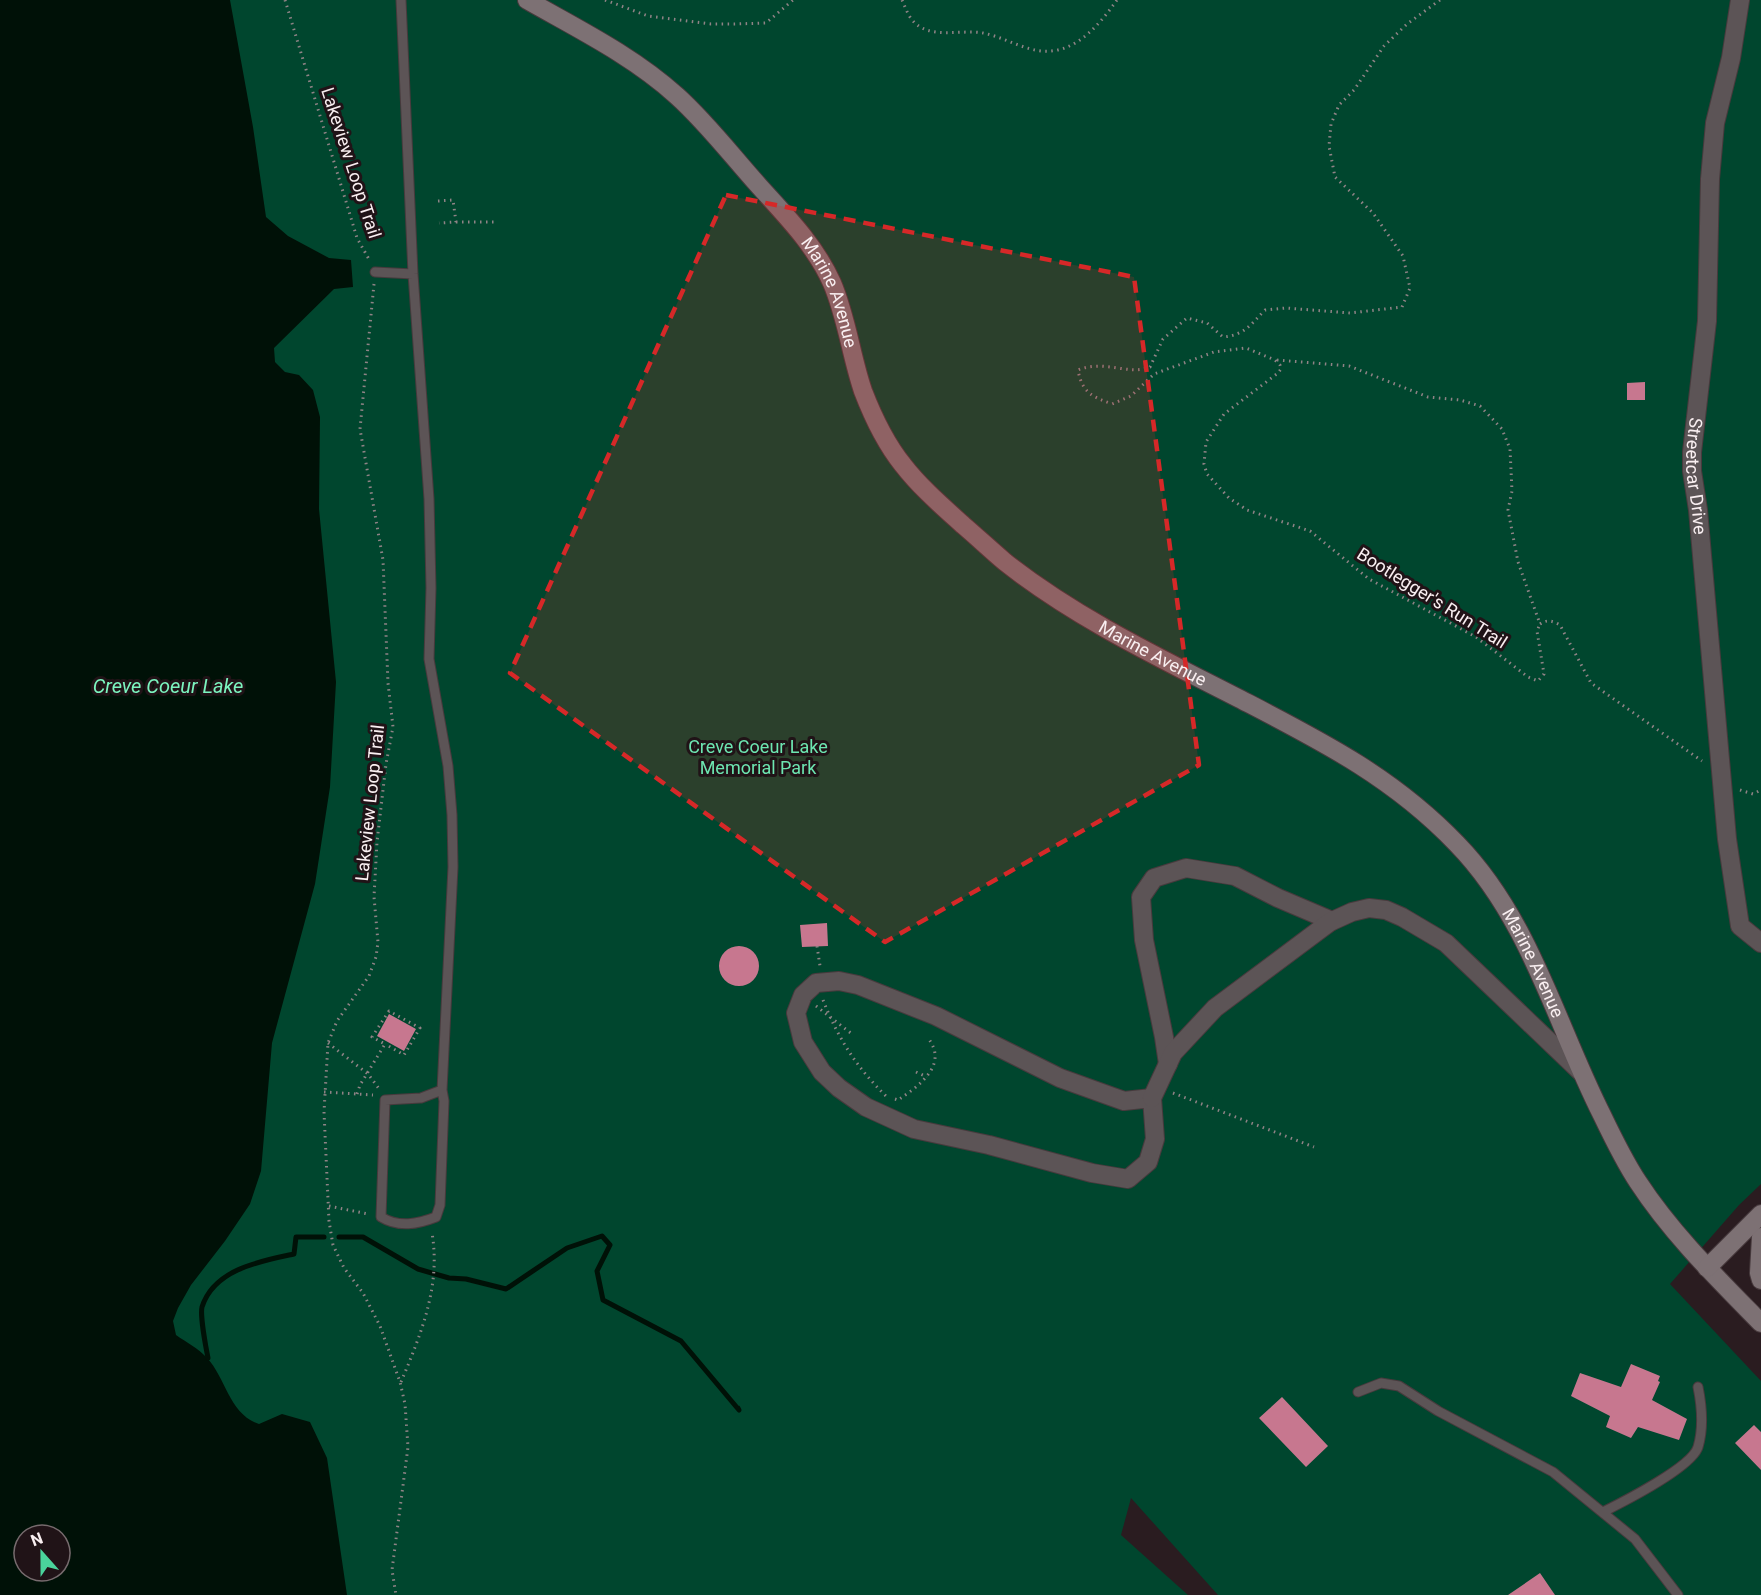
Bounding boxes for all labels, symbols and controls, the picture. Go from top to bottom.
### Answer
street label: Lakeview Loop Trail [317,85,386,241]
street label: Marine Avenue [797,232,862,350]
street label: Streetcar Drive [1682,416,1711,535]
street label: Bootlegger's Run Trail [1353,543,1511,652]
street label: Marine Avenue [1095,616,1210,690]
water label: Creve Coeur Lake [93,674,243,698]
street label: Lakeview Loop Trail [351,724,388,882]
park label: Creve Coeur Lake Memorial Park [688,736,828,778]
street label: Marine Avenue [1498,904,1569,1021]
north arrow [12,1523,72,1583]
text: N [28,1529,45,1550]

